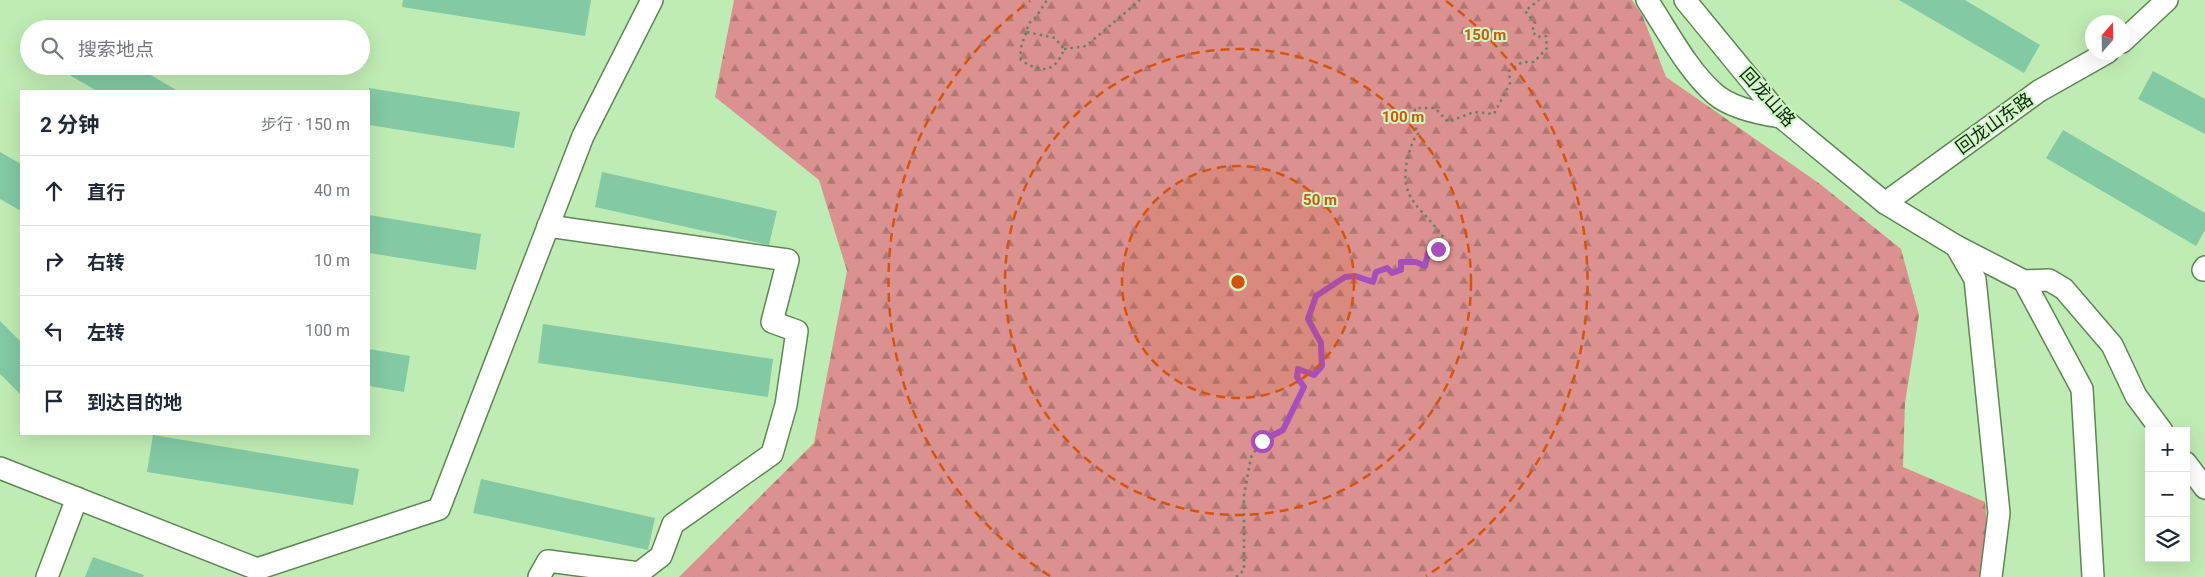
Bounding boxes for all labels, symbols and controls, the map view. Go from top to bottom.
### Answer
north arrow [2085,15,2130,60]
search box [20,20,370,75]
text: 150 m [1464,26,1506,44]
icon: search [38,34,66,62]
text: 搜索地点 [78,38,154,61]
street label: 回龙山路 [1736,63,1800,131]
street label: 回龙山东路 [1951,88,2037,158]
text: 100 m [1382,108,1424,126]
text: 2 分钟 [40,113,99,137]
text: 步行 · 150 m [261,115,350,134]
icon: ahead [40,177,68,205]
text: 直行 [87,181,125,204]
text: 40 m [314,181,350,200]
text: 50 m [1303,191,1337,209]
route end [1427,238,1450,261]
icon: right [40,247,68,275]
text: 右转 [87,251,125,274]
text: 10 m [314,251,350,270]
centre of rings [1229,273,1247,291]
icon: left [40,317,68,345]
text: 左转 [87,321,125,344]
text: 100 m [305,321,350,340]
icon: arrive [40,387,68,415]
text: 到达目的地 [87,391,182,414]
map controls [2145,427,2190,562]
button: + [2145,427,2190,472]
route start [1251,430,1274,453]
button: − [2145,472,2190,517]
button: layers [2145,517,2190,562]

